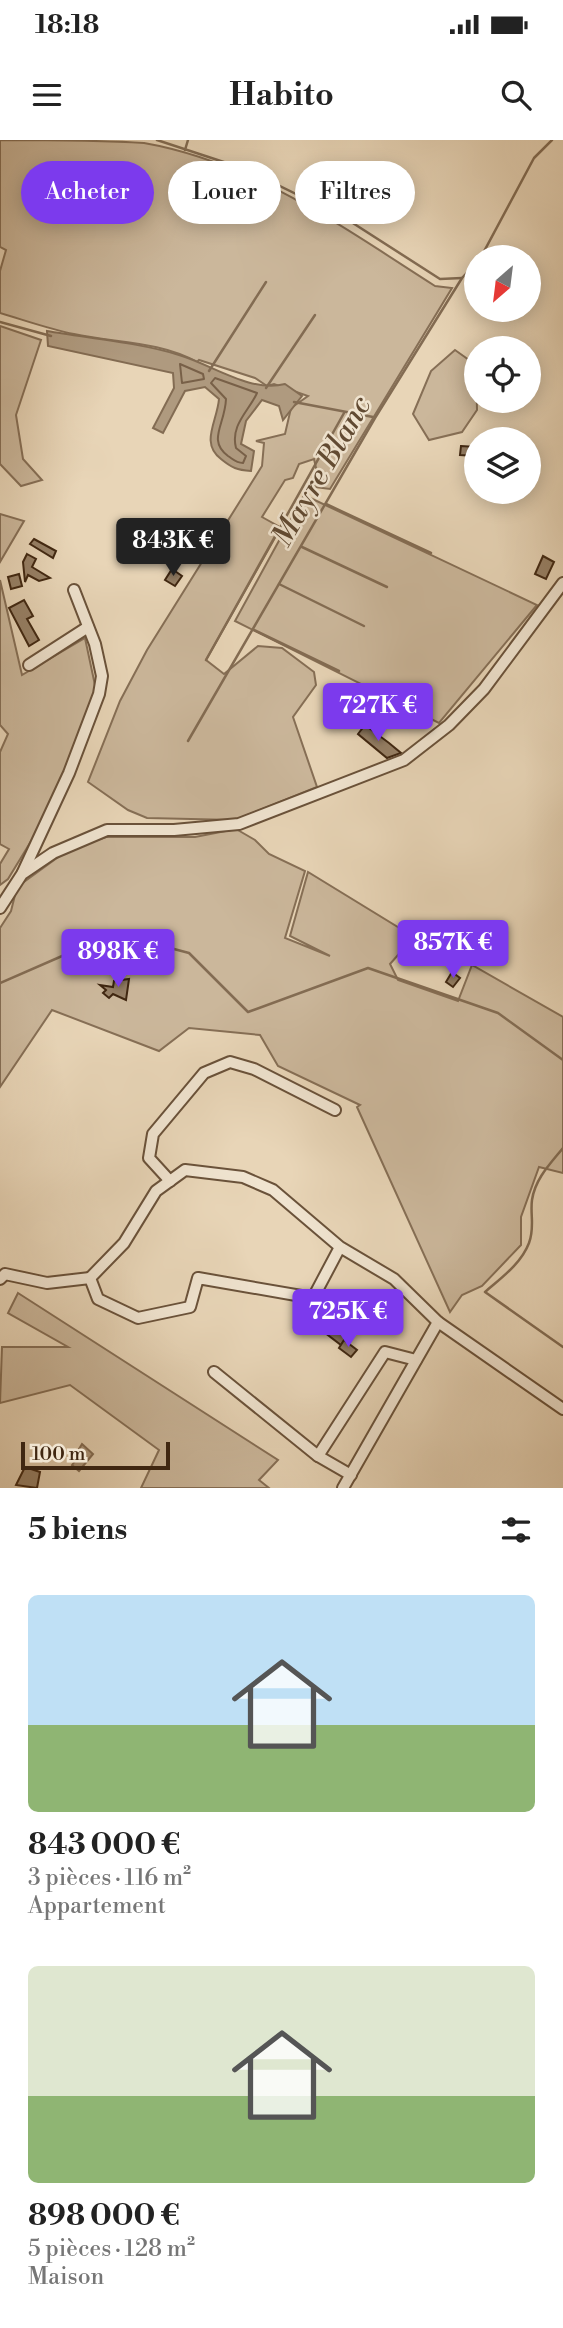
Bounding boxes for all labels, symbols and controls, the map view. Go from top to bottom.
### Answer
text: 18:18 [35,9,99,41]
text: Habito [229,75,334,115]
icon: menu [28,76,66,114]
icon: search [497,76,535,114]
chip: Acheter [21,161,154,224]
chip: Louer [168,161,281,224]
chip: Filtres [295,161,415,224]
north arrow [464,245,541,322]
map controls [464,245,541,504]
button: locate [464,336,541,413]
water label: Mayre Blanc [263,389,380,554]
button: layers [464,427,541,504]
pin: 843K € [116,518,230,578]
text: 843K € [132,527,214,555]
pin: 727K € [321,684,435,743]
text: 727K € [339,692,417,720]
pin: 857K € [396,920,510,980]
text: 857K € [413,929,493,957]
pin: 898K € [61,930,175,989]
text: 898K € [77,938,159,966]
pin: 725K € [291,1290,405,1349]
text: 725K € [308,1298,388,1326]
scale bar [21,1439,170,1471]
text: 100 m [32,1442,85,1466]
text: 5 biens [28,1511,127,1549]
icon: filters [497,1511,535,1549]
icon: home [219,1641,345,1767]
text: 843 000 € [28,1826,180,1864]
text: 3 pièces · 116 m² [28,1864,191,1892]
text: Appartement [28,1892,166,1920]
icon: home [219,2012,345,2138]
text: 898 000 € [28,2197,180,2235]
text: 5 pièces · 128 m² [28,2235,195,2263]
text: Maison [28,2263,104,2291]

